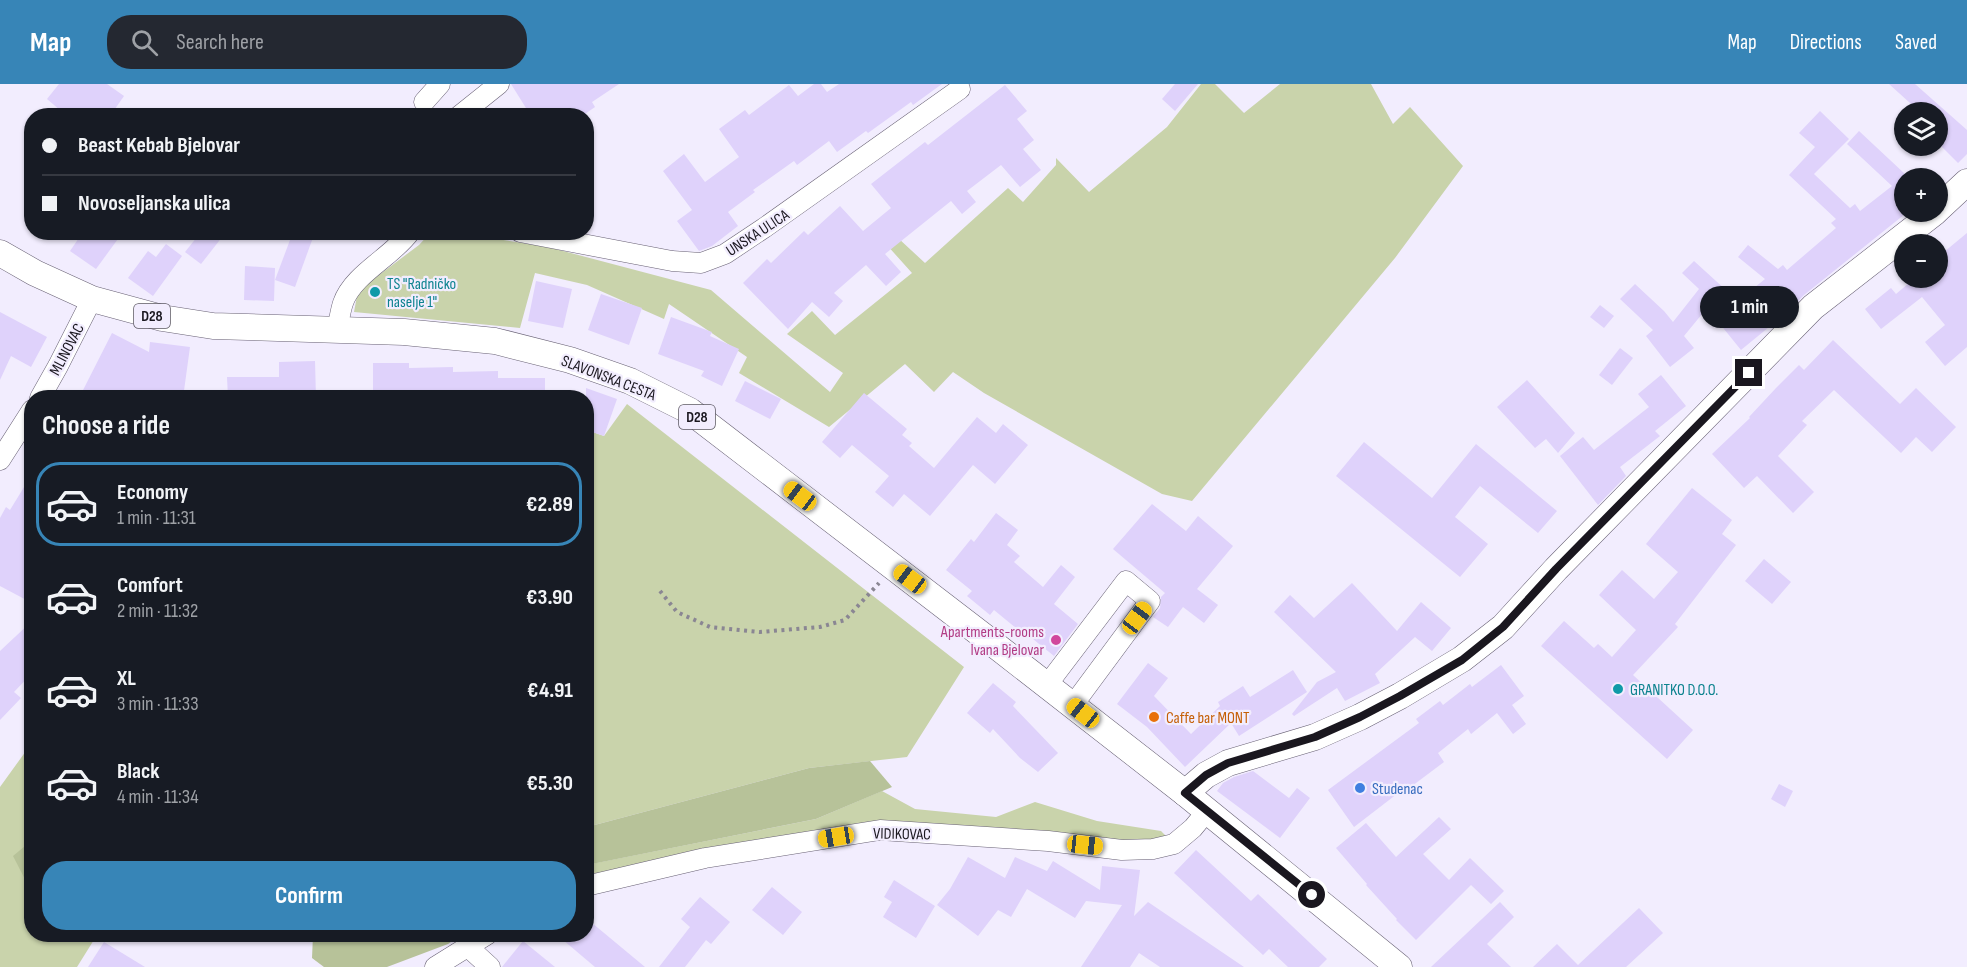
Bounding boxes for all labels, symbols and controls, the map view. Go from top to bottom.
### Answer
search box [107,15,527,69]
text: Map [30,26,71,59]
icon: search [128,26,161,59]
text: Search here [176,29,264,56]
text: Map [1727,30,1757,55]
text: Directions [1790,30,1862,55]
text: Saved [1895,30,1937,55]
map controls [1894,102,1948,288]
button: layers [1894,102,1948,156]
text: Beast Kebab Bjelovar [78,132,240,159]
button: + [1894,168,1948,222]
text: Novoseljanska ulica [78,190,231,217]
street label: UNSKA ULICA [723,206,793,261]
button: − [1894,234,1948,288]
place label: TS "Radničko naselje 1" [387,275,456,312]
marker: TS "Radničko naselje 1" [368,285,382,299]
callout: 1 min [1700,286,1798,328]
text: 1 min [1731,295,1768,319]
road number: D28 [134,304,170,328]
street label: MLINOVAC [46,320,89,379]
street label: SLAVONSKA CESTA [558,352,659,405]
route end [1735,359,1762,386]
road number: D28 [679,405,715,429]
text: Choose a ride [42,410,170,442]
icon: car [45,477,99,531]
car [780,478,820,514]
text: Economy [117,479,188,506]
text: €2.89 [526,491,573,518]
text: 1 min · 11:31 [117,506,196,530]
car [890,561,930,597]
icon: car [45,570,99,624]
text: Comfort [117,572,183,599]
text: €3.90 [526,584,573,611]
car [1119,598,1155,638]
text: 2 min · 11:32 [117,599,198,623]
place label: Apartments-rooms Ivana Bjelovar [940,623,1044,660]
marker: Apartments-rooms Ivana Bjelovar [1049,633,1063,647]
icon: car [45,663,99,717]
text: XL [117,665,136,692]
text: €4.91 [527,677,573,704]
place label: GRANITKO D.O.O. [1630,681,1718,700]
marker: GRANITKO D.O.O. [1611,682,1625,696]
text: 3 min · 11:33 [117,692,199,716]
car [1063,695,1103,731]
place label: Caffe bar MONT [1166,709,1250,728]
marker: Caffe bar MONT [1147,710,1161,724]
icon: car [45,756,99,810]
text: Black [117,758,159,785]
text: €5.30 [527,770,573,797]
place label: Studenac [1372,780,1423,799]
marker: Studenac [1353,781,1367,795]
text: 4 min · 11:34 [117,785,199,809]
street label: VIDIKOVAC [873,824,931,845]
car [817,825,855,849]
car [1066,834,1104,856]
button: Confirm [42,861,576,930]
route start [1298,881,1325,908]

